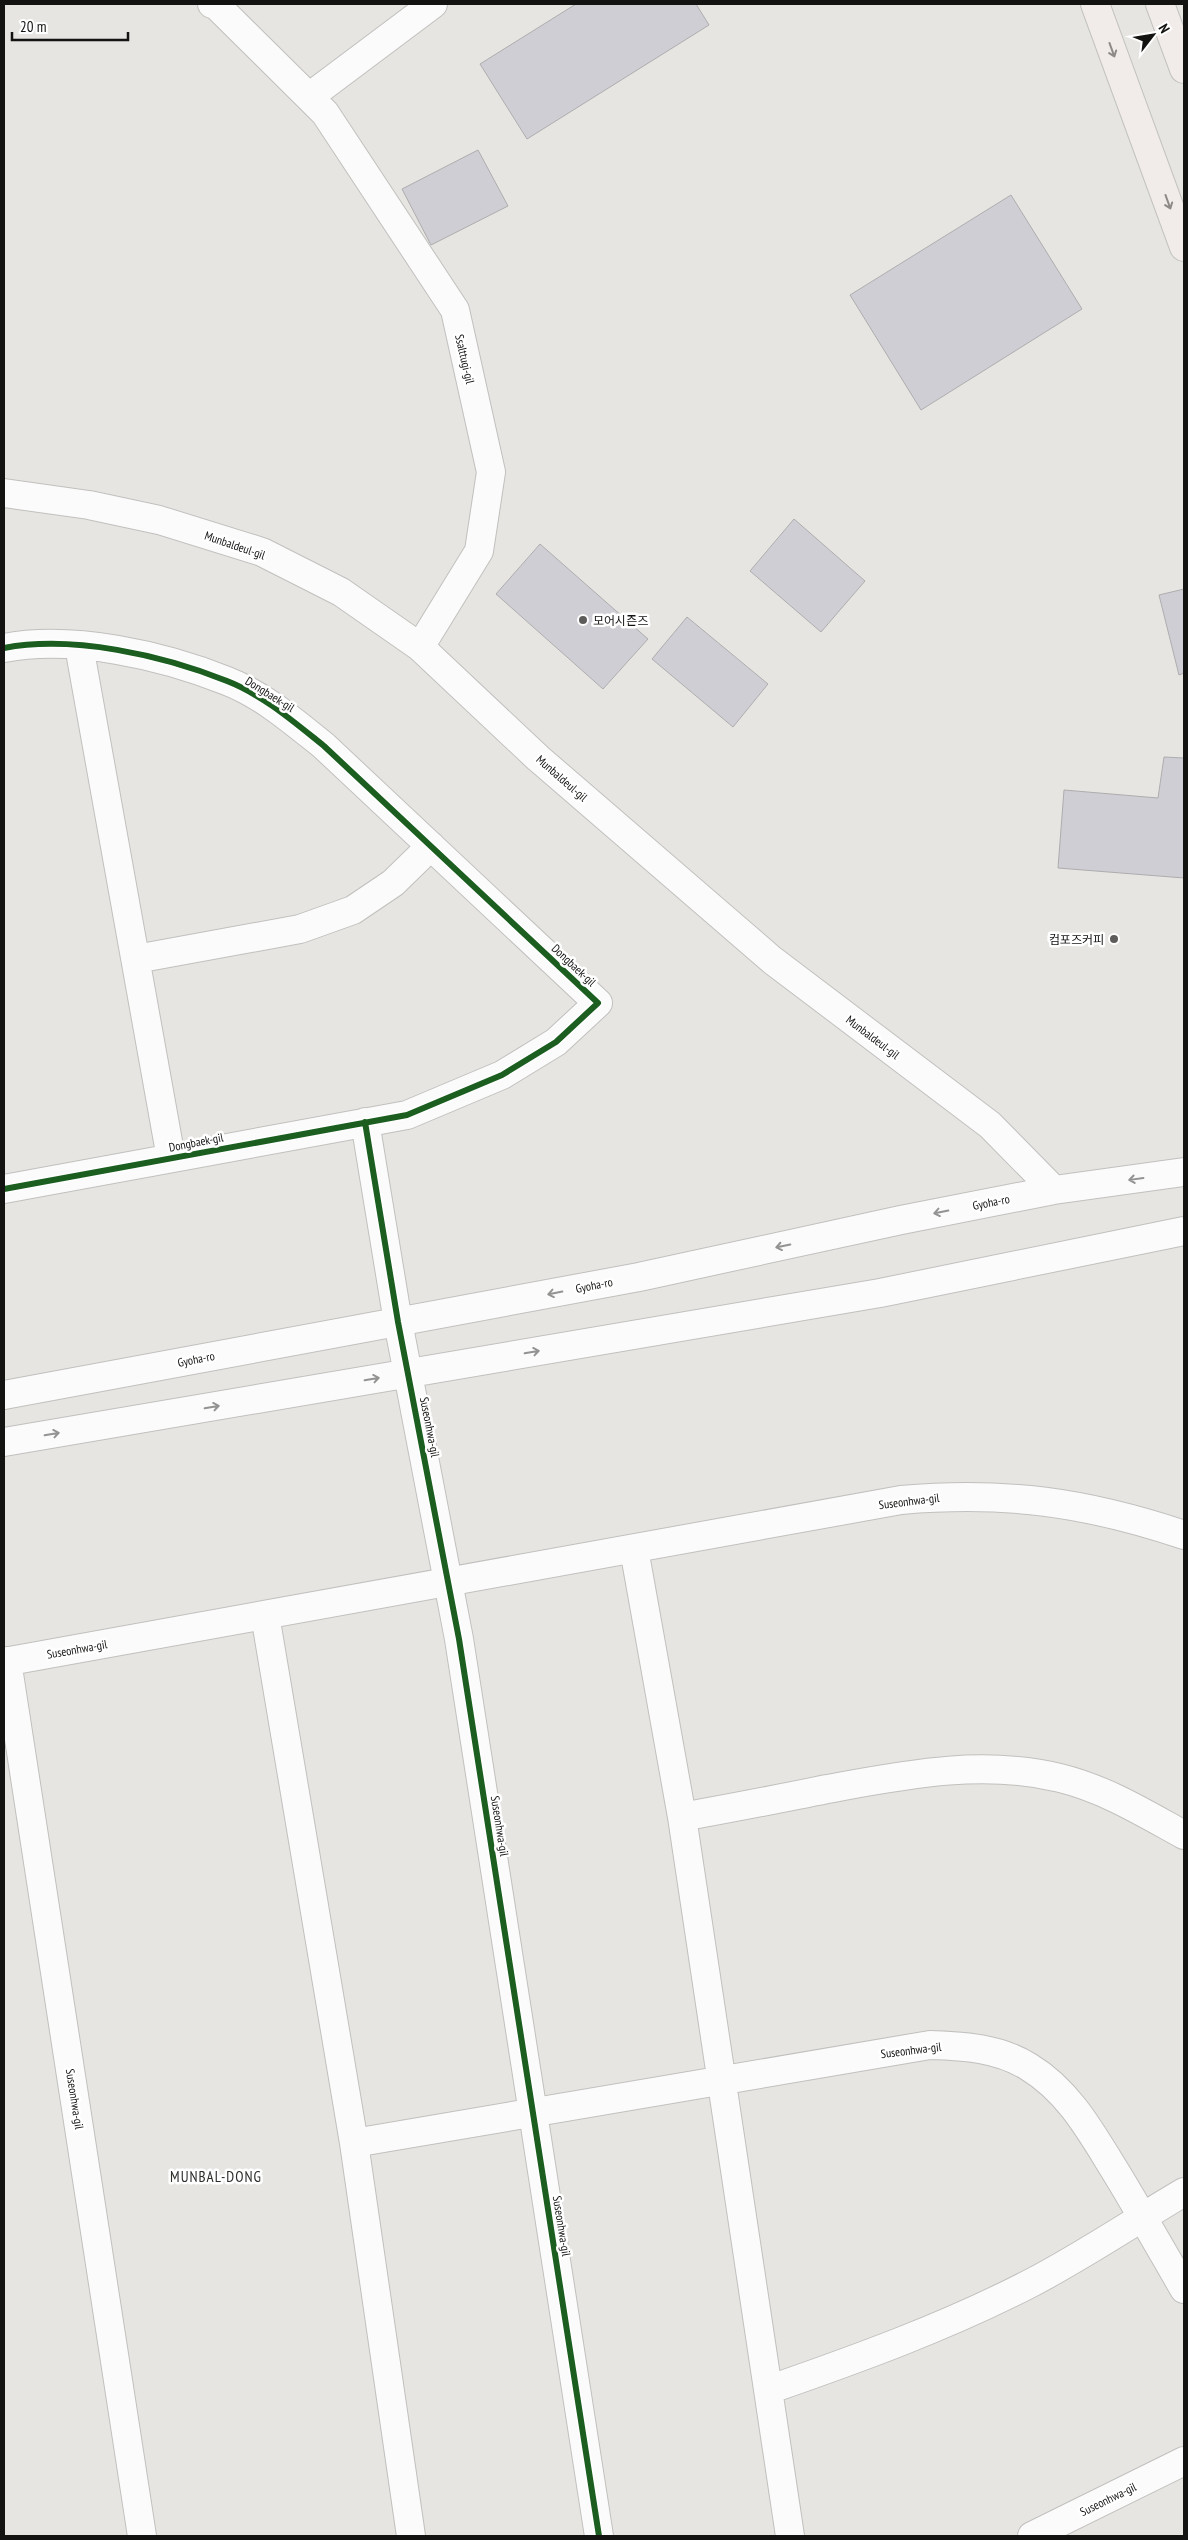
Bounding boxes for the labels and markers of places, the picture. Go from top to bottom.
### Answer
place label: 모어시즌즈 [593,613,648,628]
marker: 모어시즌즈 [577,614,589,626]
place label: 컴포즈커피 [1049,932,1104,947]
marker: 컴포즈커피 [1108,933,1120,945]

